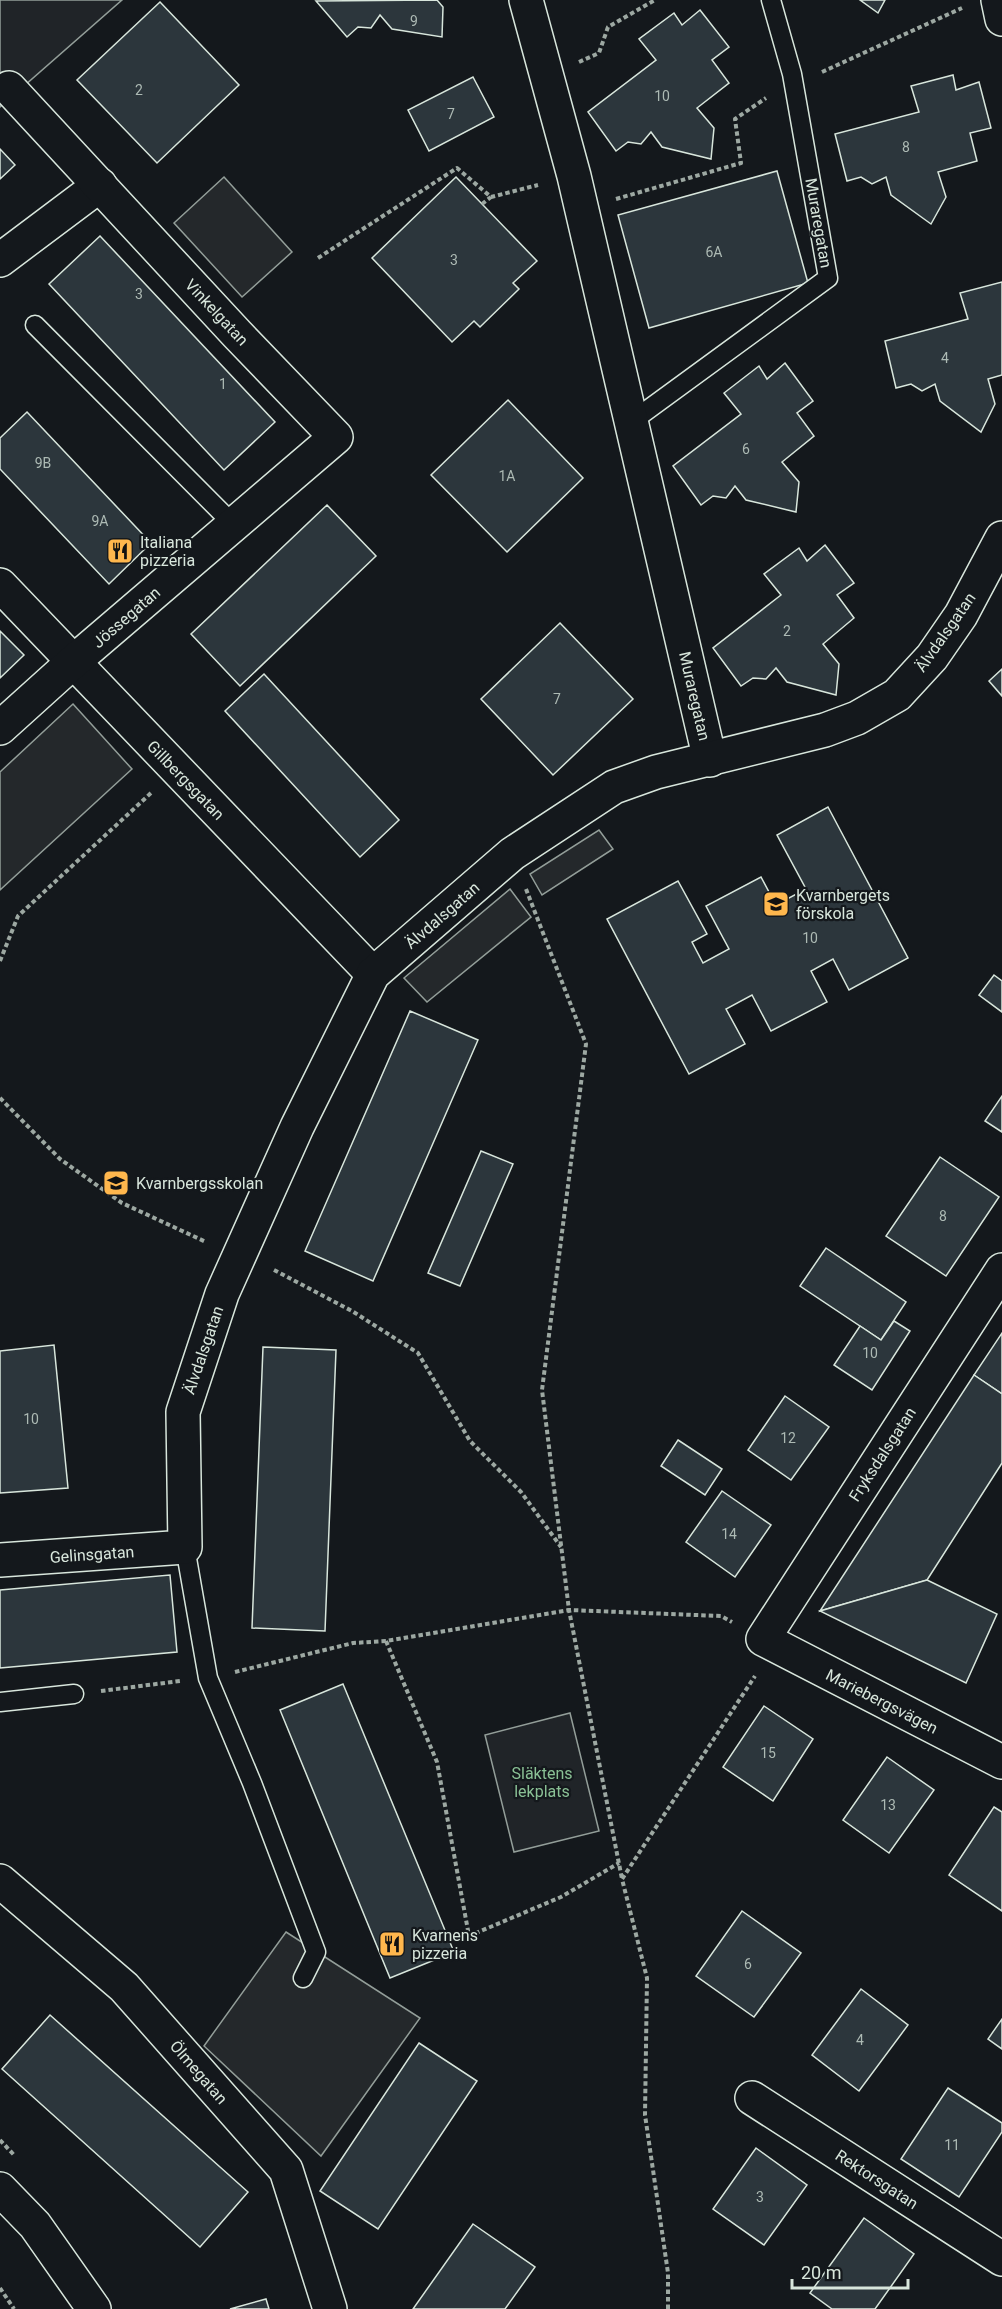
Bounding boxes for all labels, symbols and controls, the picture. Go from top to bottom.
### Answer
house number: 9 [410,13,418,29]
house number: 2 [135,82,143,98]
house number: 10 [654,88,670,104]
house number: 7 [447,106,455,122]
house number: 8 [902,139,910,155]
street label: Muraregatan [801,177,836,269]
house number: 6A [705,244,723,260]
house number: 3 [450,252,458,268]
street label: Vinkelgatan [181,275,252,349]
house number: 3 [135,286,143,302]
house number: 4 [941,350,949,366]
house number: 1 [219,376,227,392]
house number: 6 [742,441,750,457]
house number: 9B [35,455,51,471]
house number: 1A [498,468,516,484]
house number: 9A [91,513,109,529]
place label: Italiana pizzeria [140,533,195,570]
restaurant icon: Italiana pizzeria [105,536,135,566]
street label: Jössegatan [89,583,164,652]
street label: Älvdalsgatan [911,589,980,676]
house number: 2 [783,623,791,639]
street label: Muraregatan [675,650,714,742]
house number: 7 [553,691,561,707]
street label: Gillbergsgatan [143,737,228,824]
street label: Älvdalsgatan [401,878,483,953]
place label: Kvarnbergets förskola [796,886,890,923]
school or university icon: Kvarnbergets förskola [761,889,791,919]
house number: 10 [802,930,818,946]
school or university icon: Kvarnbergsskolan [101,1168,131,1198]
place label: Kvarnbergsskolan [136,1174,263,1193]
house number: 8 [939,1208,947,1224]
street label: Älvdalsgatan [179,1303,227,1397]
house number: 10 [862,1345,878,1361]
street label: Fryksdalsgatan [845,1404,920,1505]
house number: 10 [23,1411,39,1427]
house number: 12 [780,1430,796,1446]
house number: 14 [721,1526,737,1542]
street label: Gelinsgatan [49,1542,135,1567]
street label: Mariebergsvägen [823,1665,941,1738]
house number: 15 [760,1745,776,1761]
park label: Släktens lekplats [511,1764,573,1801]
house number: 13 [880,1797,896,1813]
place label: Kvarnens pizzeria [412,1926,478,1963]
restaurant icon: Kvarnens pizzeria [377,1929,407,1959]
house number: 6 [744,1956,752,1972]
house number: 4 [856,2032,864,2048]
street label: Ölmegatan [166,2037,231,2108]
house number: 11 [944,2137,960,2153]
street label: Rektorsgatan [832,2146,922,2213]
house number: 3 [756,2189,764,2205]
scale bar [792,2252,908,2290]
text: 20 m [801,2262,841,2283]

